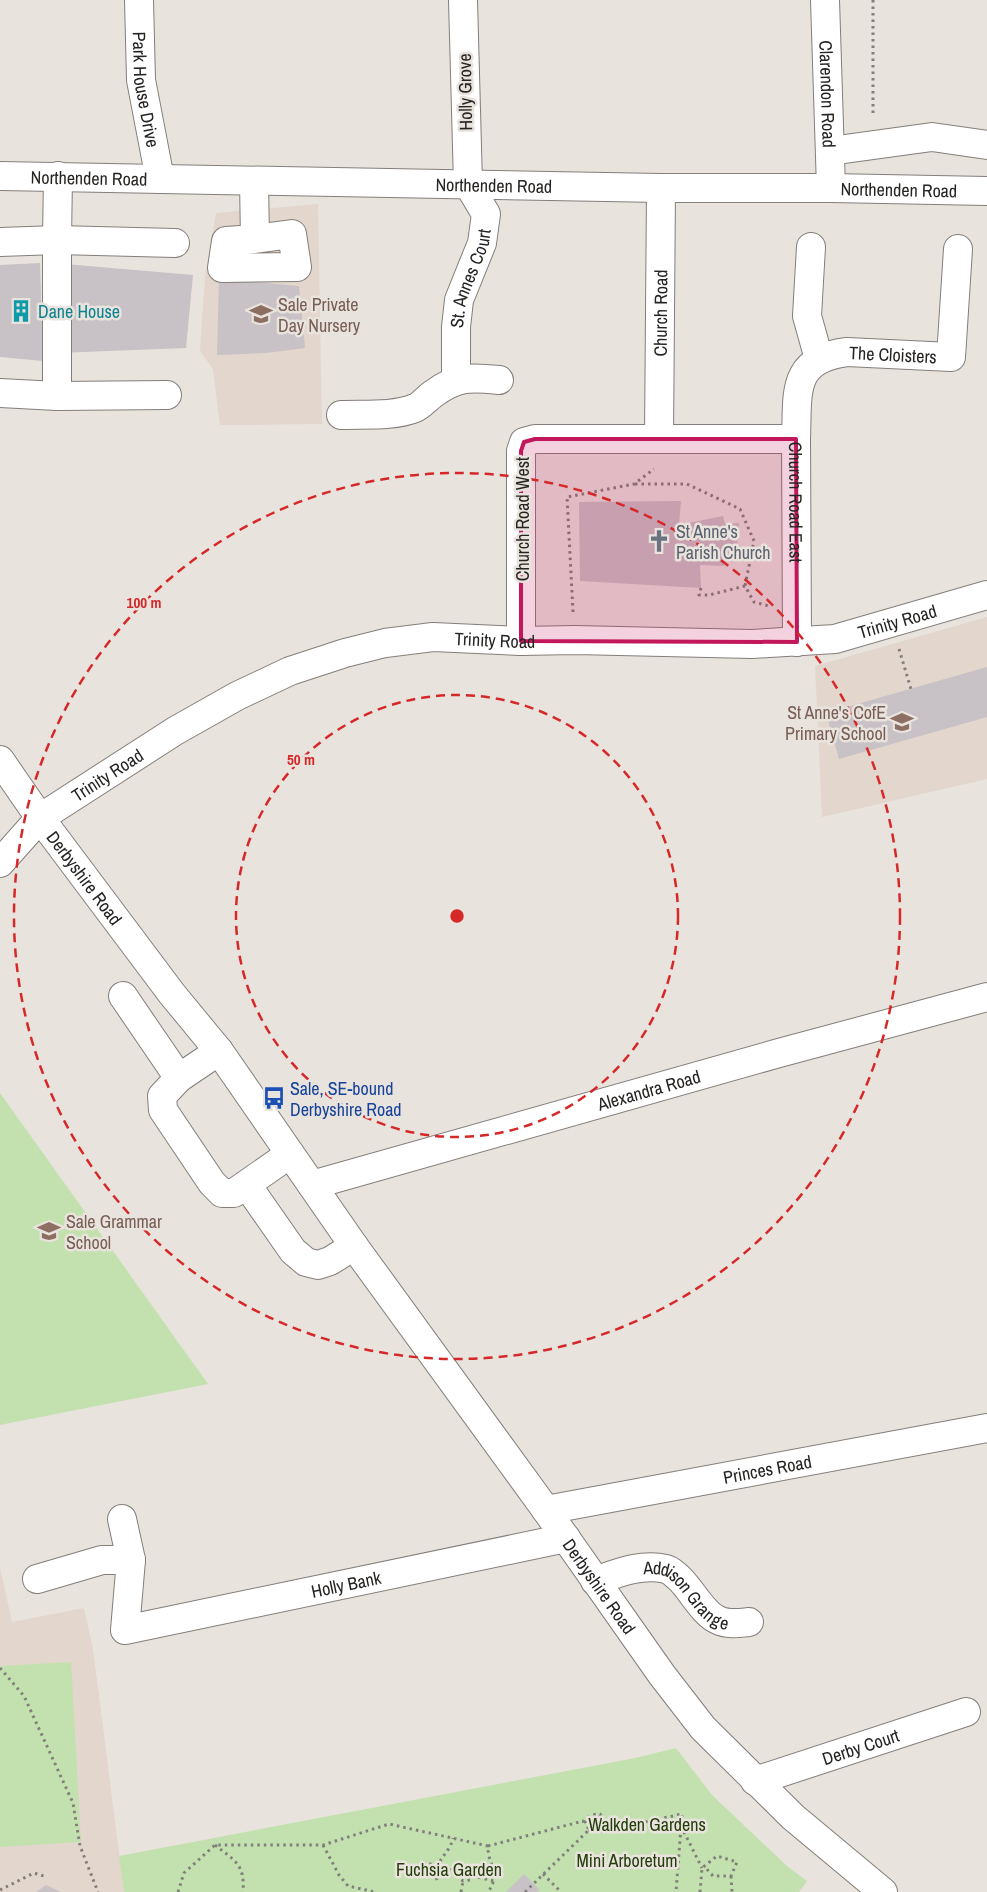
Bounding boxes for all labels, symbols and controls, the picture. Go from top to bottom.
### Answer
street label: Park House Drive [127,31,166,149]
street label: Clarendon Road [814,40,842,148]
street label: Holly Grove [452,53,478,131]
street label: Northenden Road [30,164,148,191]
street label: Northenden Road [435,171,552,199]
street label: Northenden Road [840,176,957,203]
street label: St. Annes Court [443,227,496,329]
street label: Church Road [647,269,673,357]
place label: Sale Private Day Nursery [278,292,361,338]
building icon: Dane House [8,298,34,324]
place label: Dane House [38,299,120,324]
school or university icon: Sale Private Day Nursery [248,301,274,327]
street label: The Cloisters [848,340,937,369]
street label: Church Road East [784,442,809,563]
street label: Church Road West [510,457,535,581]
place label: St Anne's Parish Church [676,519,770,565]
church icon: St Anne's Parish Church [646,528,672,554]
text: 100 m [127,592,161,613]
street label: Trinity Road [855,598,939,644]
street label: Trinity Road [454,625,535,654]
place label: St Anne's CofE Primary School [785,700,886,746]
school or university icon: St Anne's CofE Primary School [889,709,915,735]
street label: Trinity Road [66,742,148,807]
text: 50 m [287,749,315,770]
street label: Derbyshire Road [41,825,128,930]
centre of rings [448,907,466,925]
street label: Alexandra Road [593,1063,703,1117]
place label: Sale, SE-bound Derbyshire Road [290,1076,402,1122]
bus stop icon: Sale, SE-bound Derbyshire Road [261,1085,287,1111]
place label: Sale Grammar School [66,1209,162,1255]
school or university icon: Sale Grammar School [36,1218,62,1244]
street label: Princes Road [721,1448,814,1489]
street label: Derbyshire Road [557,1533,642,1639]
street label: Addison Grange [642,1555,731,1635]
street label: Holly Bank [309,1564,384,1603]
street label: Derby Court [819,1722,902,1771]
park label: Walkden Gardens [588,1812,706,1837]
park label: Mini Arboretum [577,1848,677,1873]
park label: Fuchsia Garden [396,1857,502,1882]

